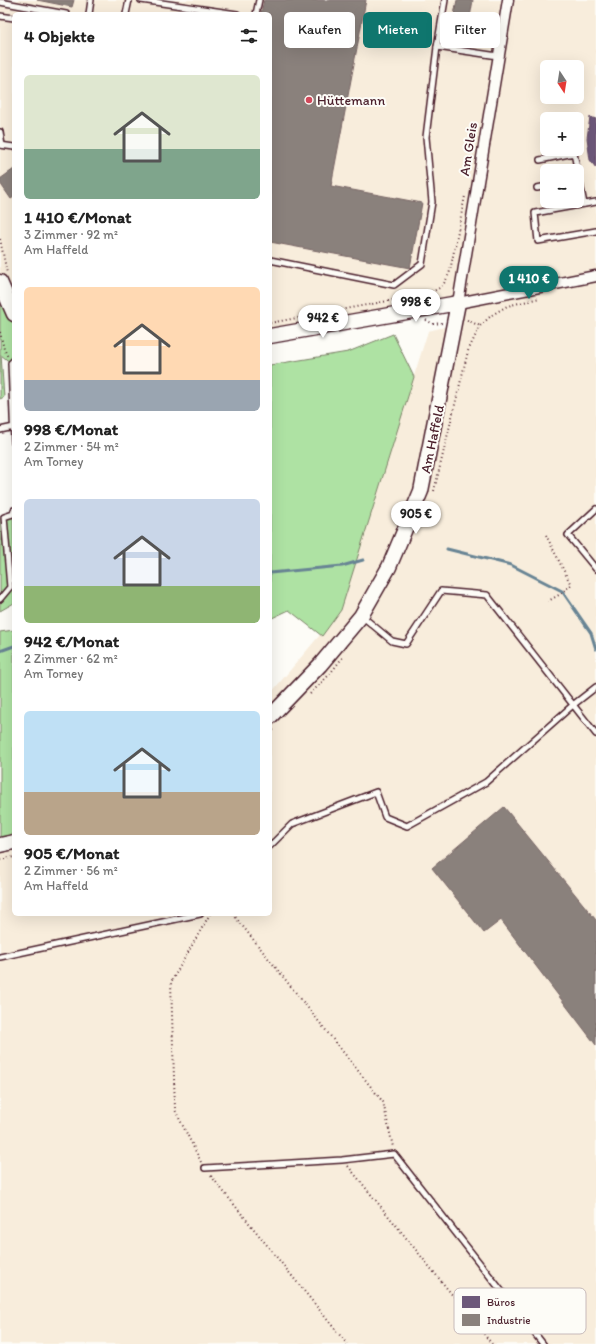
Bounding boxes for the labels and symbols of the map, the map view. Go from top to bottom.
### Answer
north arrow [540,60,584,104]
place label: Hüttemann [317,92,385,109]
marker: Hüttemann [304,95,314,105]
street label: Am Gleis [456,121,481,177]
pin: 1 410 € [492,266,566,300]
pin: 998 € [388,289,444,323]
pin: 942 € [295,305,351,339]
street label: Am Haffeld [417,403,448,475]
pin: 905 € [388,501,444,535]
legend [454,1288,586,1334]
text: Büros [487,1296,515,1309]
text: Industrie [487,1314,531,1327]

